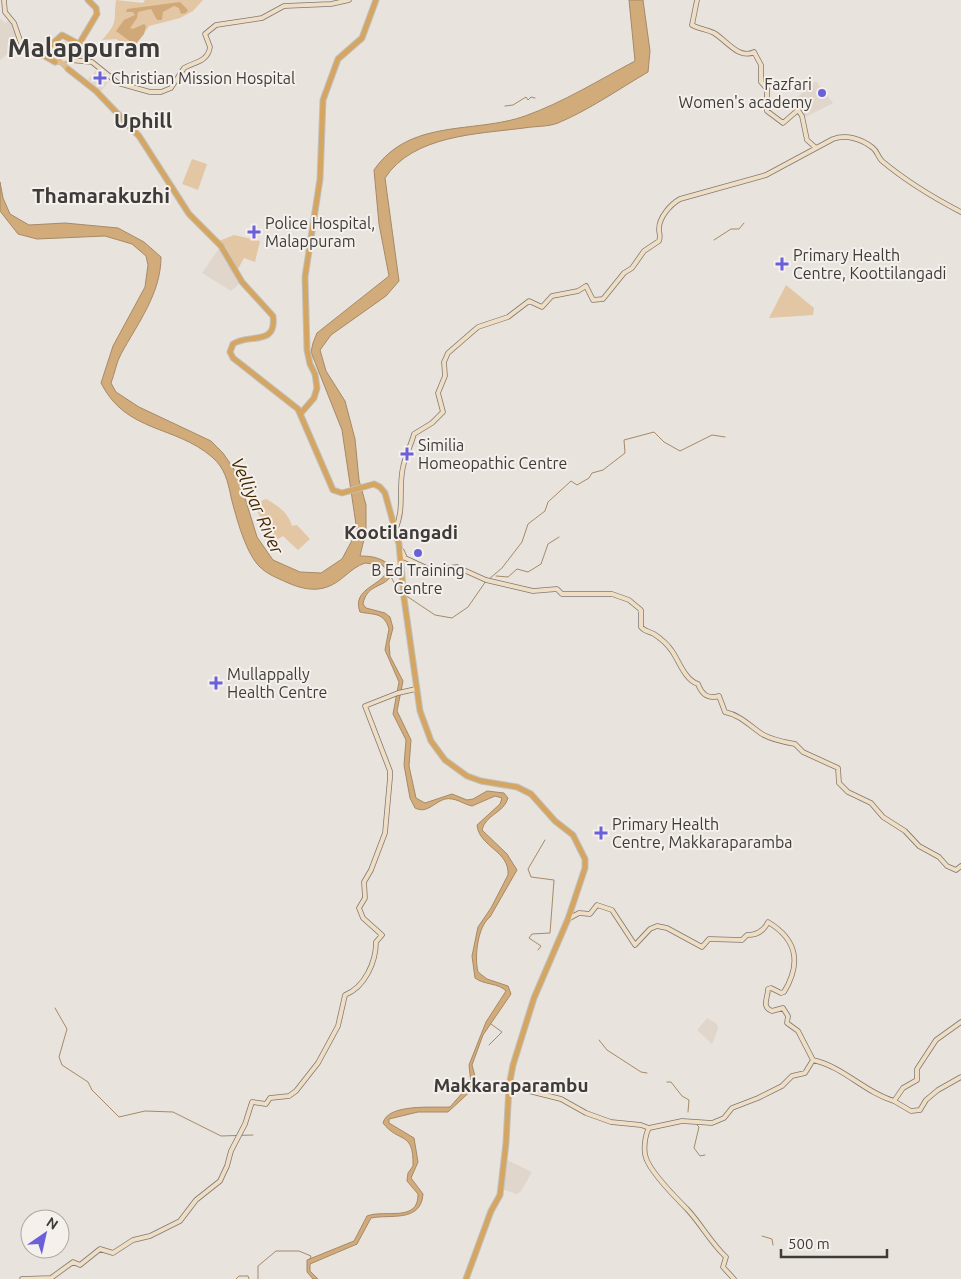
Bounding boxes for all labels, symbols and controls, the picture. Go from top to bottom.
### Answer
district label: Malappuram [8,33,160,62]
place label: Christian Mission Hospital [111,69,295,87]
marker: Christian Mission Hospital [93,71,107,85]
place label: Fazfari Women's academy [679,75,812,111]
marker: Fazfari Women's academy [816,87,828,99]
district label: Uphill [114,108,172,132]
district label: Thamarakuzhi [32,183,170,207]
place label: Police Hospital, Malappuram [265,214,375,250]
marker: Police Hospital, Malappuram [247,225,261,239]
place label: Primary Health Centre, Koottilangadi [793,246,947,282]
marker: Primary Health Centre, Koottilangadi [775,257,789,271]
place label: Similia Homeopathic Centre [418,436,567,472]
marker: Similia Homeopathic Centre [400,447,414,461]
water label: Velliyar River [228,454,289,558]
district label: Kootilangadi [344,521,458,543]
marker: B Ed Training Centre [412,547,424,559]
place label: B Ed Training Centre [371,561,465,597]
place label: Mullappally Health Centre [227,665,327,701]
marker: Mullappally Health Centre [209,676,223,690]
place label: Primary Health Centre, Makkaraparamba [612,815,793,851]
marker: Primary Health Centre, Makkaraparamba [594,826,608,840]
district label: Makkaraparambu [433,1074,589,1096]
north arrow [20,1209,70,1259]
text: N [43,1214,61,1233]
scale bar [781,1226,887,1258]
text: 500 m [788,1235,830,1252]

